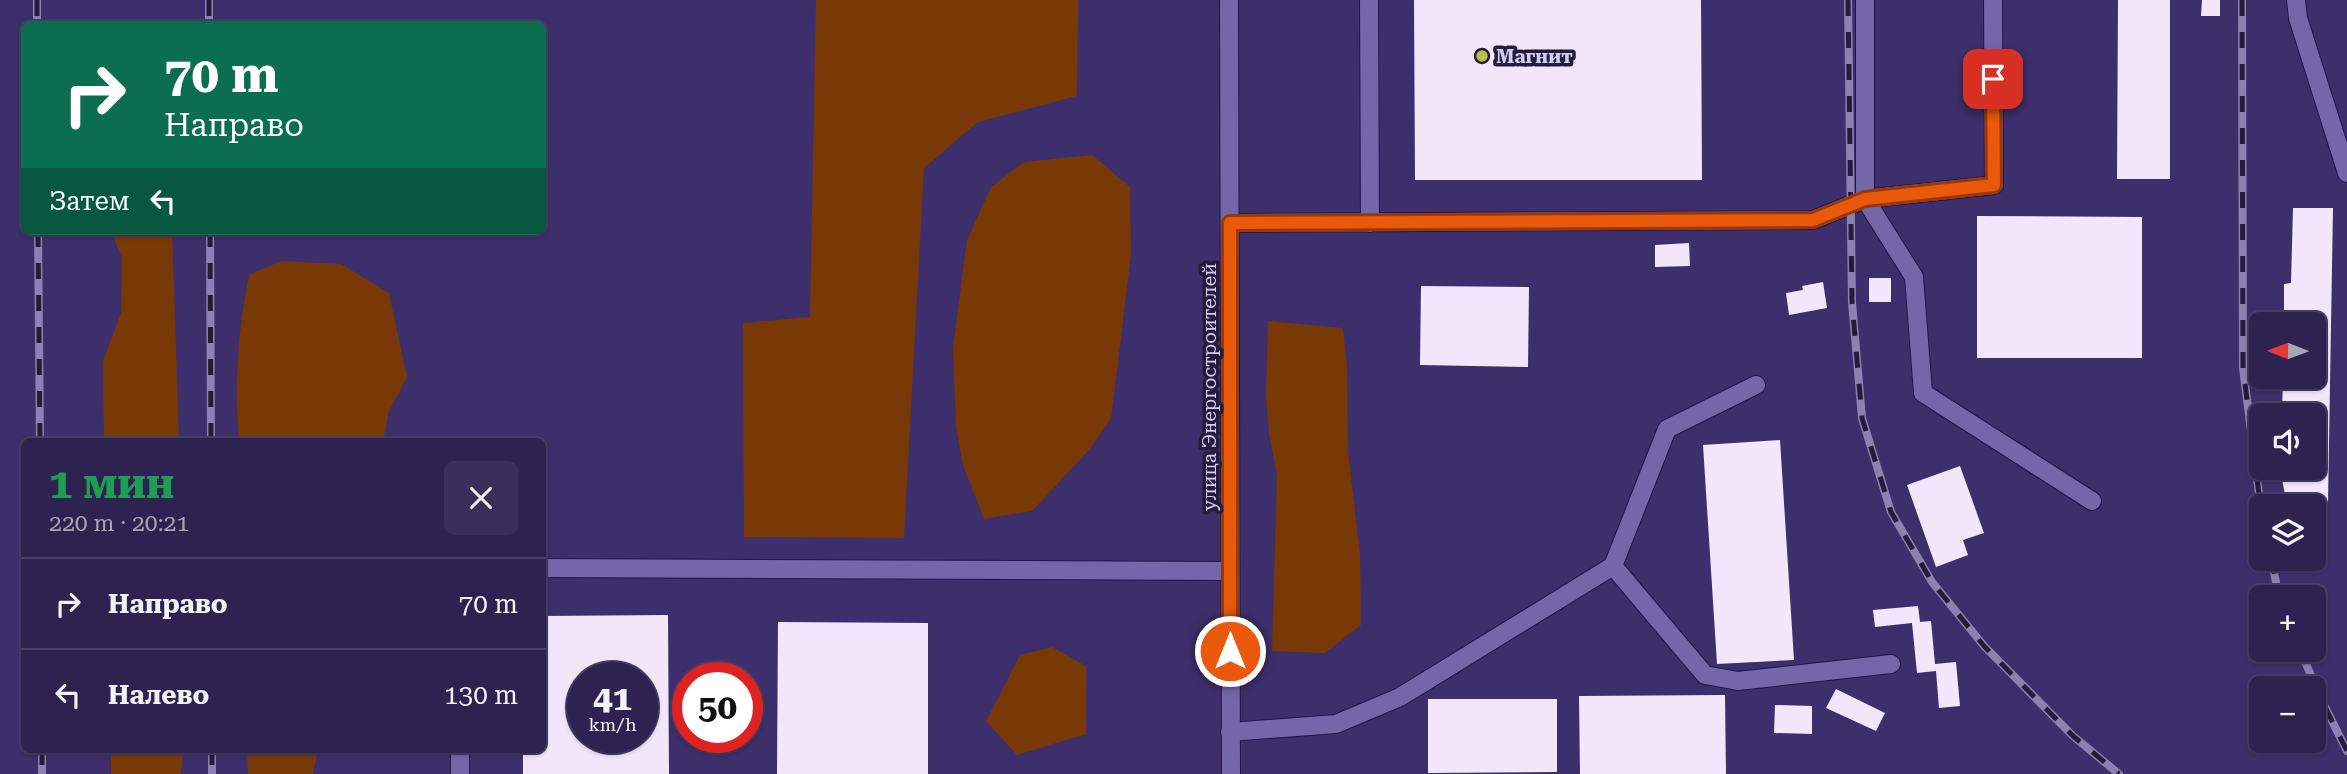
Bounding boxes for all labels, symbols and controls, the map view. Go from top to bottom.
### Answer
place label: Магнит [1496,45,1573,68]
text: 70 m [164,47,279,104]
marker: Магнит [1474,48,1490,64]
icon: right [49,49,140,140]
pin [1963,49,2023,109]
icon: arrive [1974,60,2012,98]
text: Направо [164,106,304,144]
icon: left [144,182,182,220]
text: Затем [49,186,130,216]
street label: улица Энергостроителей [1198,263,1221,511]
north arrow [2249,312,2326,388]
map controls [2249,312,2326,753]
button: sound [2249,403,2326,480]
text: 1 мин [49,459,174,508]
button: close [444,461,518,535]
button: layers [2249,494,2326,571]
text: 220 m · 20:21 [49,510,189,537]
icon: right [49,585,87,623]
button: + [2249,585,2326,662]
text: Направо [108,589,228,619]
text: 70 m [459,589,518,619]
position arrow [1193,614,1267,688]
speed limit sign: 50 [672,662,763,753]
icon: left [49,676,87,714]
button: − [2249,676,2326,753]
text: 41 [593,678,632,719]
text: Налево [108,680,209,710]
text: 130 m [444,680,518,710]
text: km/h [588,714,637,735]

